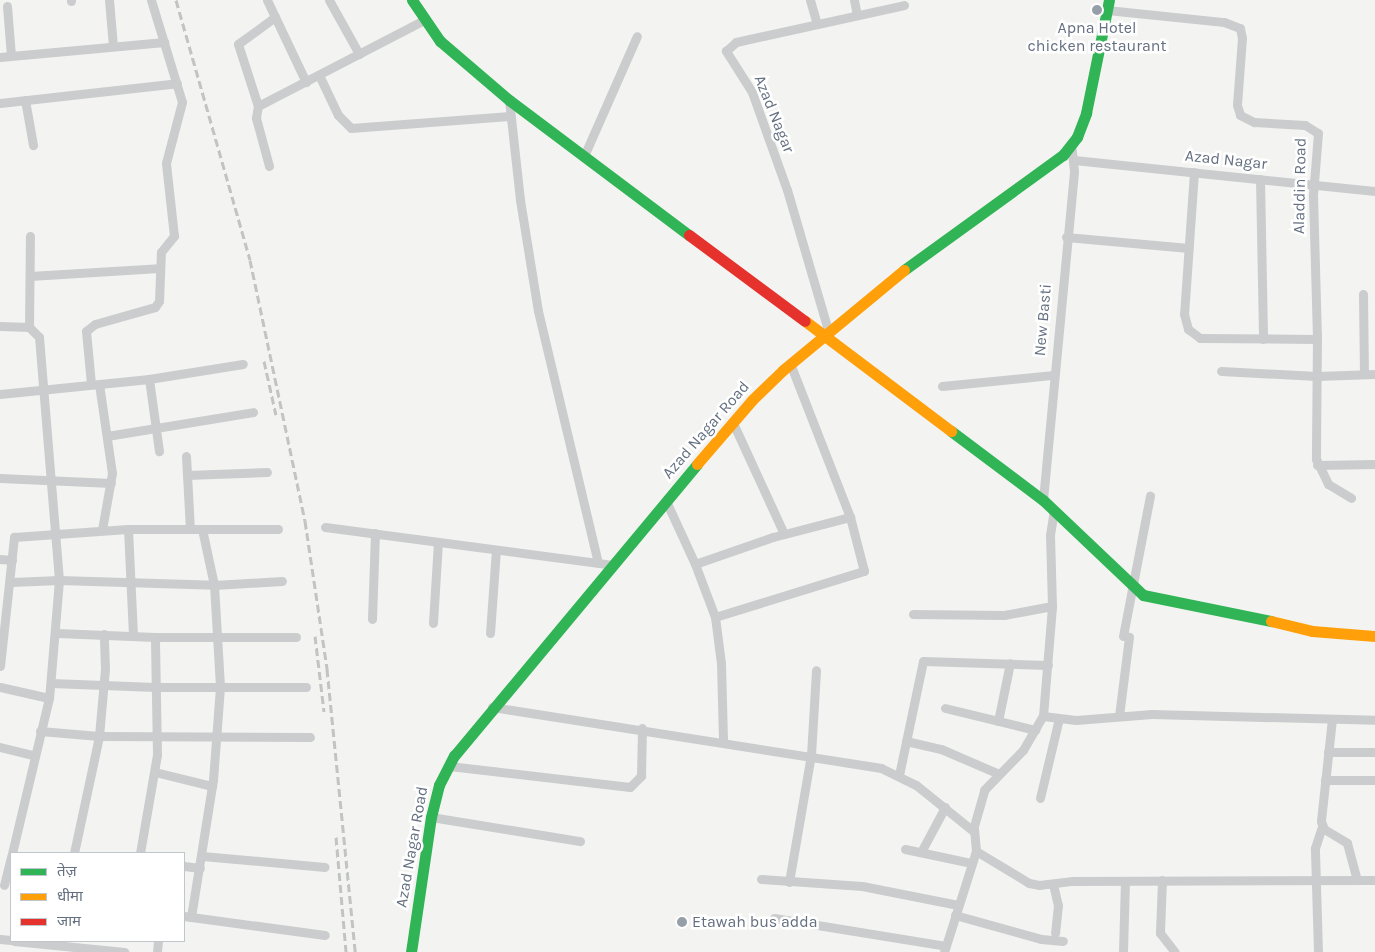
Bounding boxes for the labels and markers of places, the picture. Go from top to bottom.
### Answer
marker: Apna Hotel chicken restaurant [1091,4,1103,16]
place label: Apna Hotel chicken restaurant [1028,18,1166,56]
place label: Etawah bus adda [692,912,818,932]
marker: Etawah bus adda [676,916,688,928]

